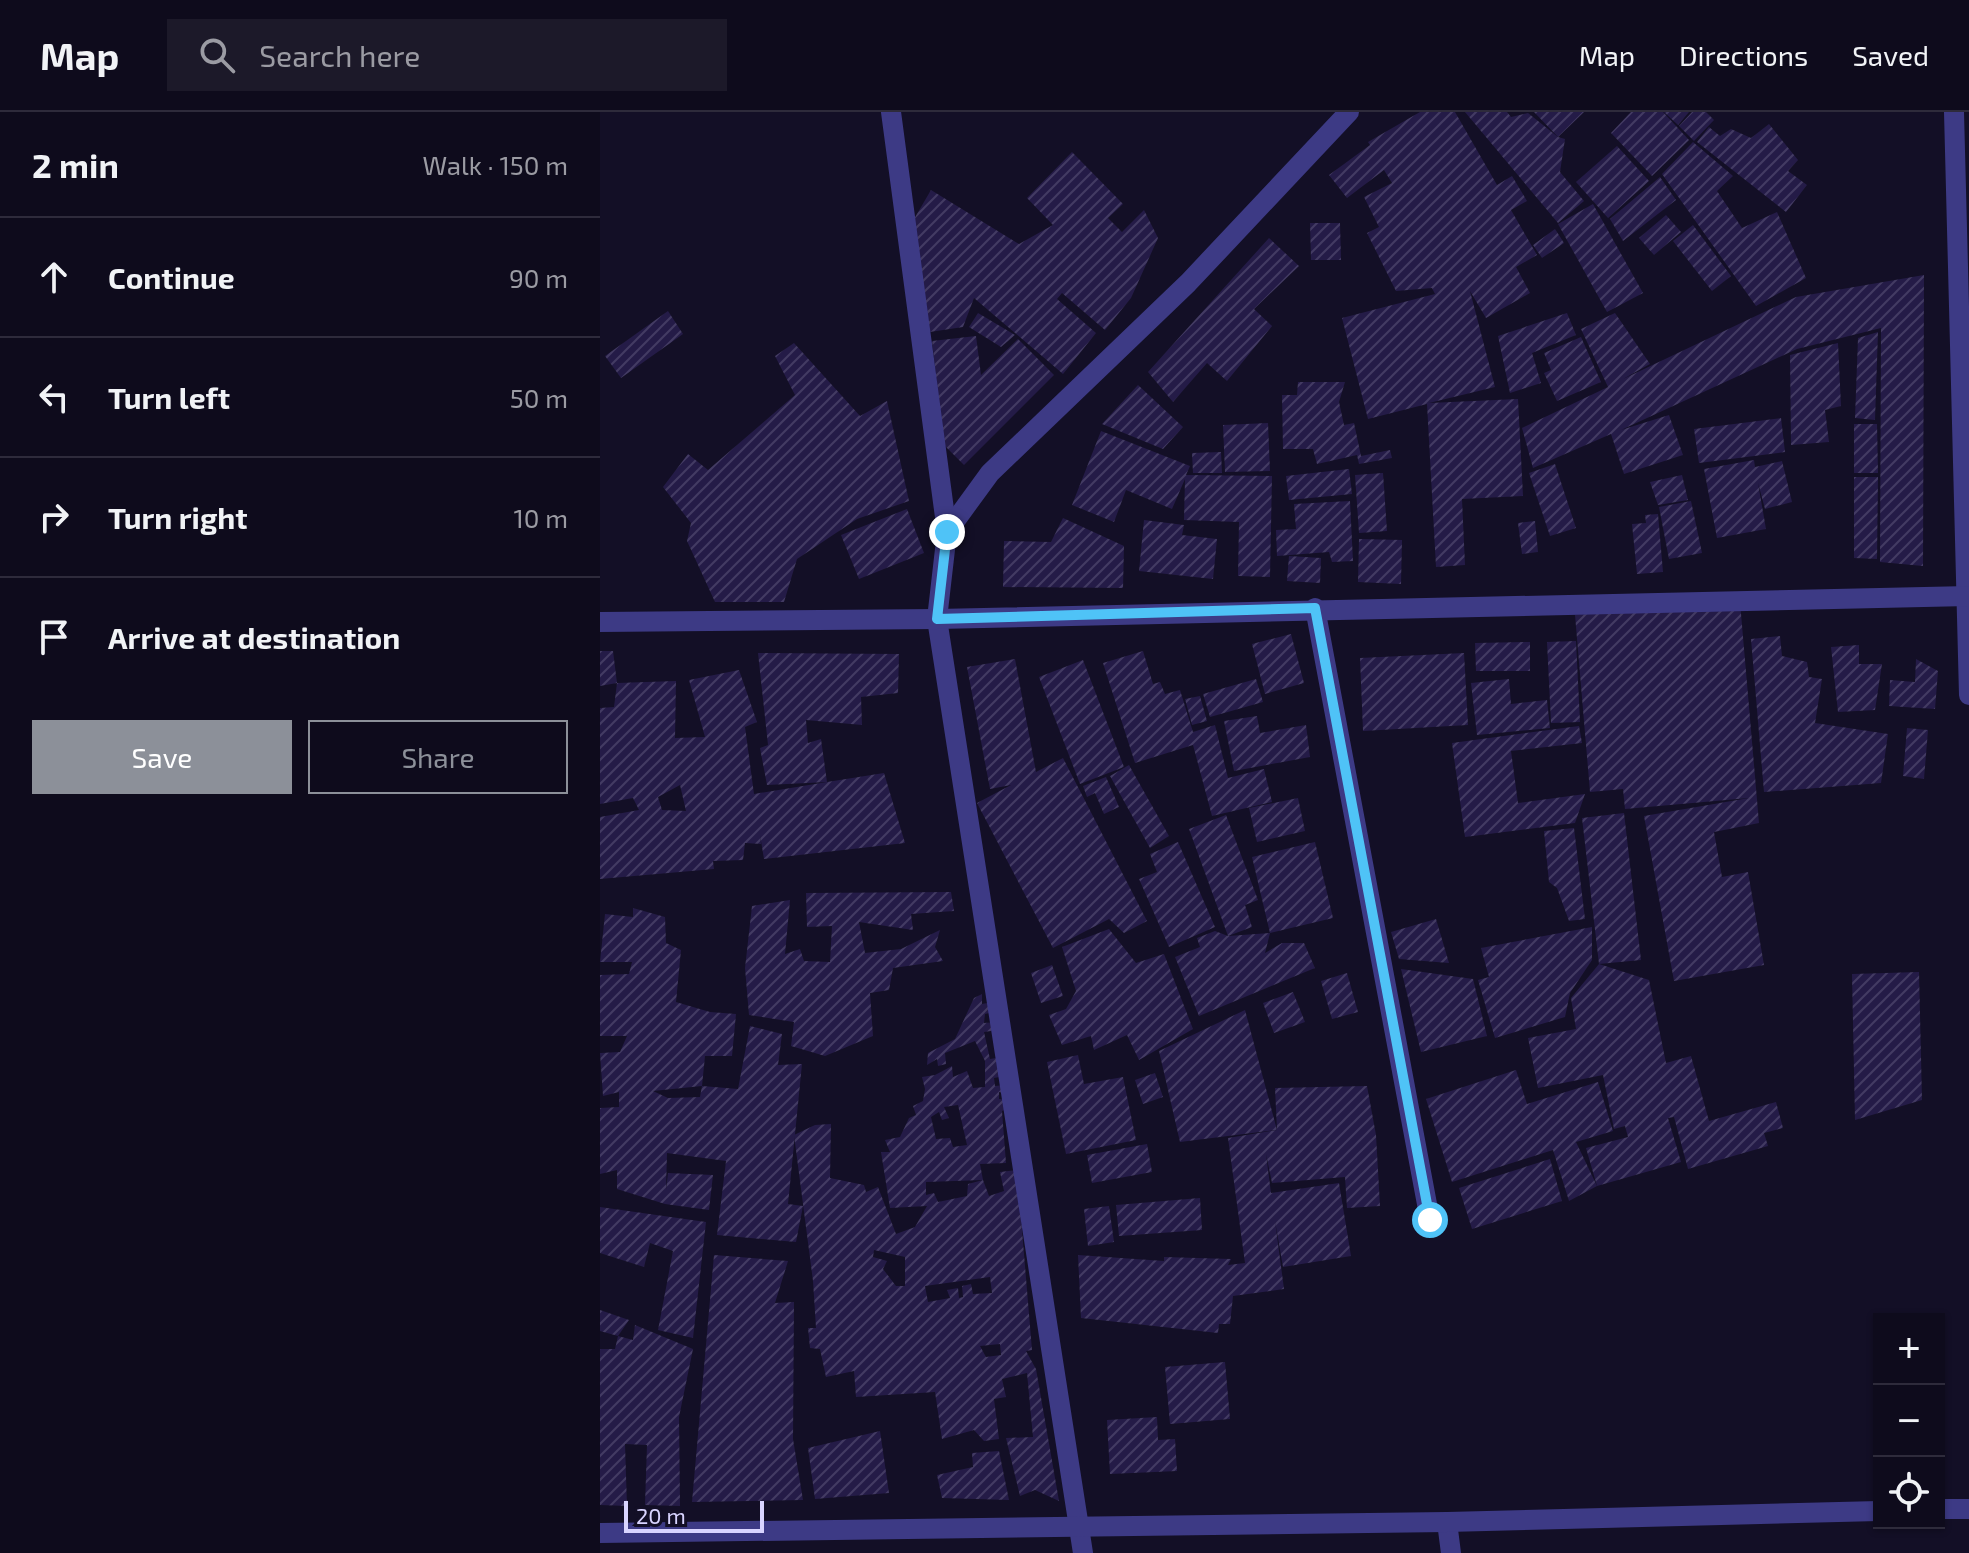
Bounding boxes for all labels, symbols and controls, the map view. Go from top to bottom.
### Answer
search box [167,19,727,91]
text: Map [40,32,119,78]
icon: search [195,33,239,77]
text: Search here [259,37,420,73]
text: Map [1579,38,1635,72]
text: Directions [1679,38,1808,72]
text: Saved [1852,38,1929,72]
text: 2 min [32,144,119,185]
text: Walk · 150 m [422,149,568,180]
icon: ahead [32,255,76,299]
text: Continue [108,259,235,295]
text: 90 m [509,262,568,293]
icon: left [32,375,76,419]
text: Turn left [108,379,230,415]
text: 50 m [510,382,568,413]
icon: right [32,495,76,539]
text: Turn right [108,499,248,535]
text: 10 m [513,502,568,533]
route end [929,514,965,550]
icon: arrive [32,615,76,659]
text: Arrive at destination [108,619,400,655]
button: Save [32,720,292,794]
button: Share [308,720,568,794]
route start [1412,1202,1448,1238]
map controls [1873,1313,1945,1529]
button: + [1873,1313,1945,1385]
button: − [1873,1385,1945,1457]
button: locate [1873,1457,1945,1529]
scale bar [624,1497,764,1533]
text: 20 m [636,1502,686,1528]

